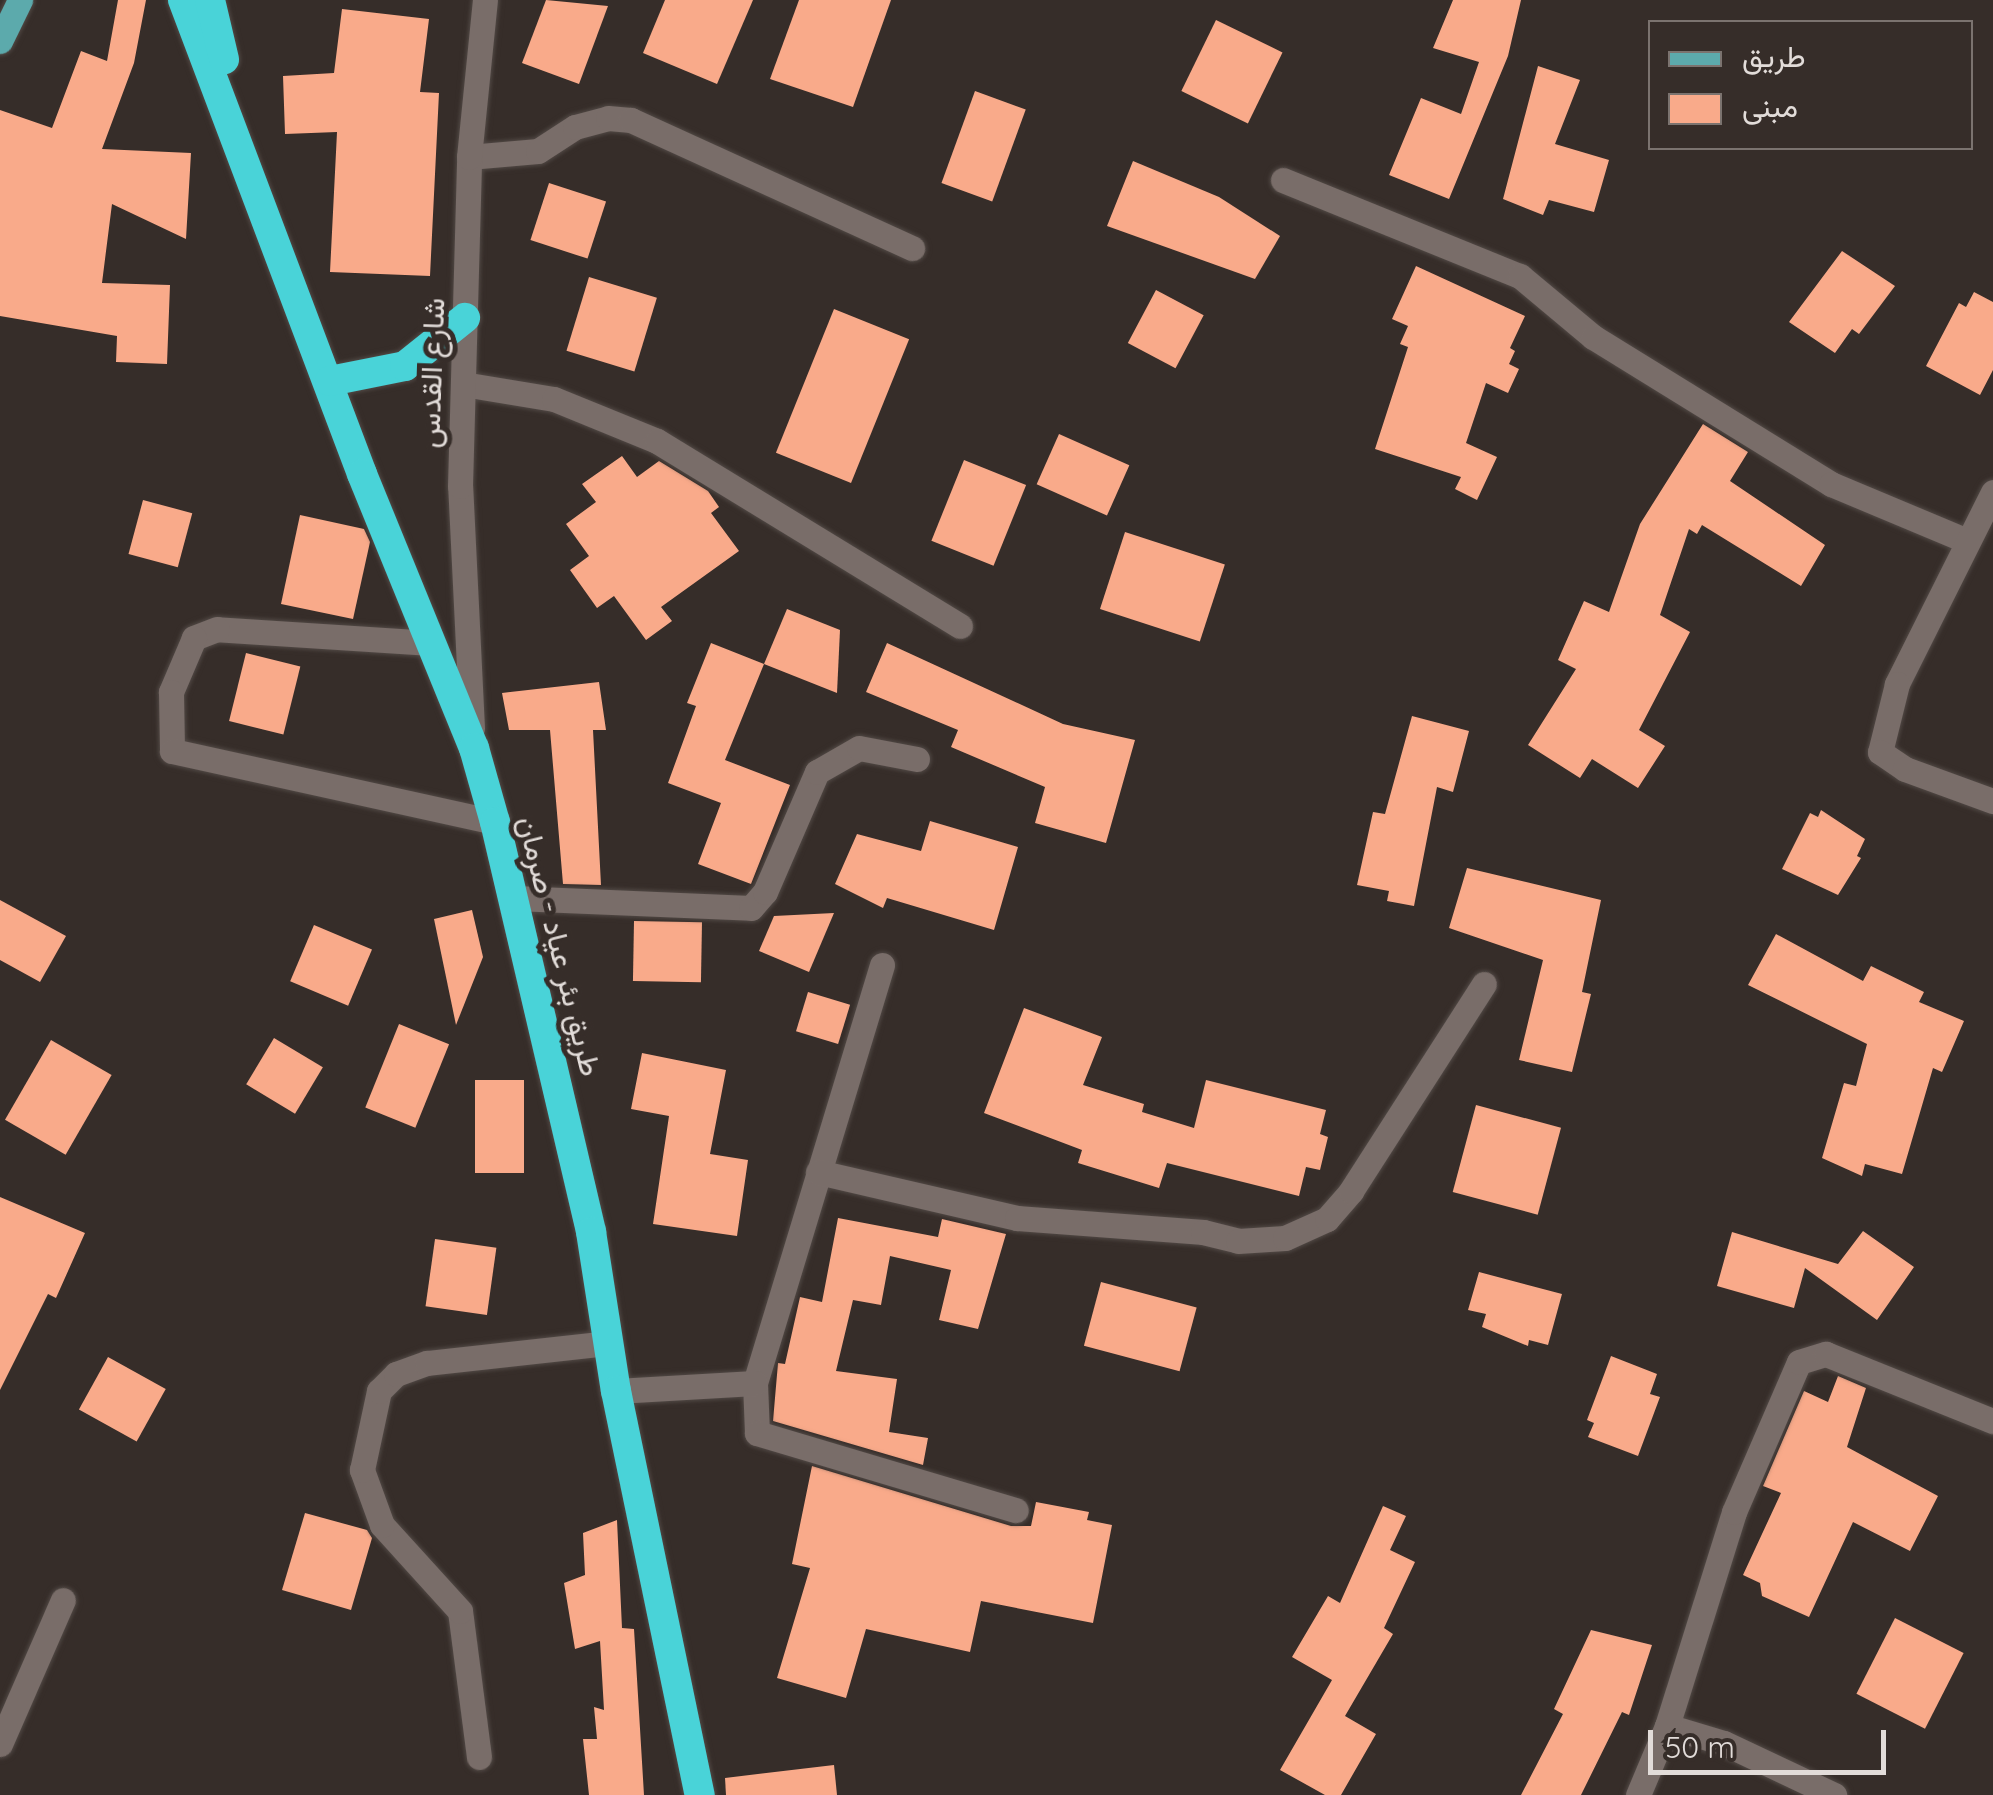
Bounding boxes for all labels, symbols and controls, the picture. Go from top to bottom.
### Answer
legend [1648,20,1973,150]
text: طريق [1742,37,1806,75]
text: مبنى [1742,87,1798,125]
street label: شارع القدس [410,297,452,449]
street label: طريق بئر عياد - صرمان [510,812,610,1080]
scale bar [1653,1710,1890,1772]
text: 50 m [1665,1728,1735,1766]

